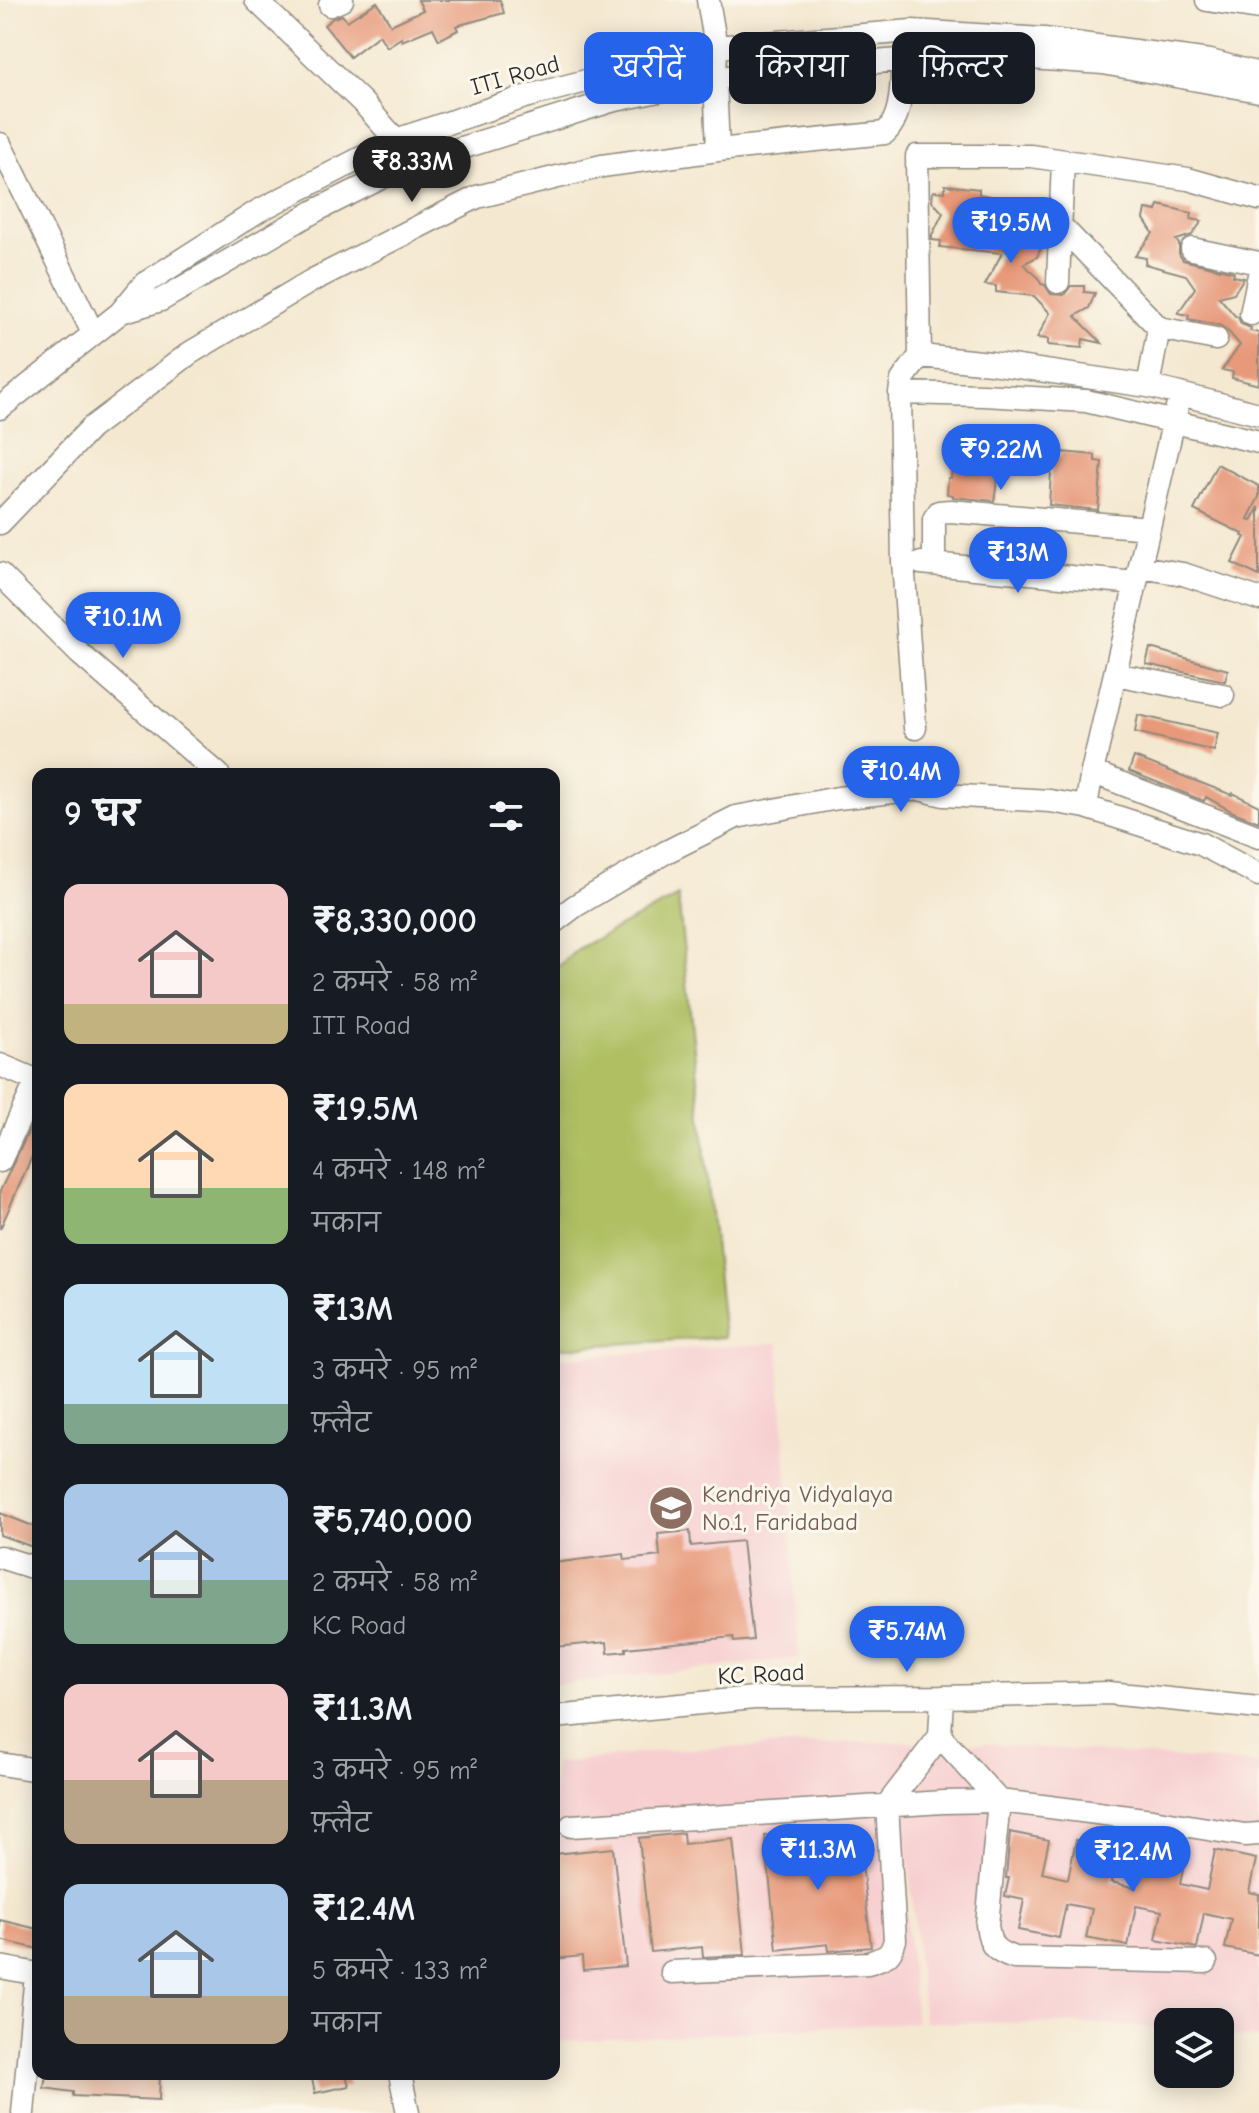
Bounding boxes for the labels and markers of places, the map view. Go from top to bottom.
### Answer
pin: ₹8.33M [347,136,477,204]
pin: ₹19.5M [946,197,1076,265]
pin: ₹9.22M [936,424,1066,492]
pin: ₹13M [971,527,1065,595]
pin: ₹10.1M [58,592,188,660]
pin: ₹10.4M [836,746,966,814]
place label: Kendriya Vidyalaya No.1, Faridabad [702,1480,893,1536]
school or university icon: Kendriya Vidyalaya No.1, Faridabad [647,1484,695,1532]
pin: ₹5.74M [842,1606,972,1674]
pin: ₹11.3M [753,1824,883,1892]
pin: ₹12.4M [1068,1826,1198,1894]

